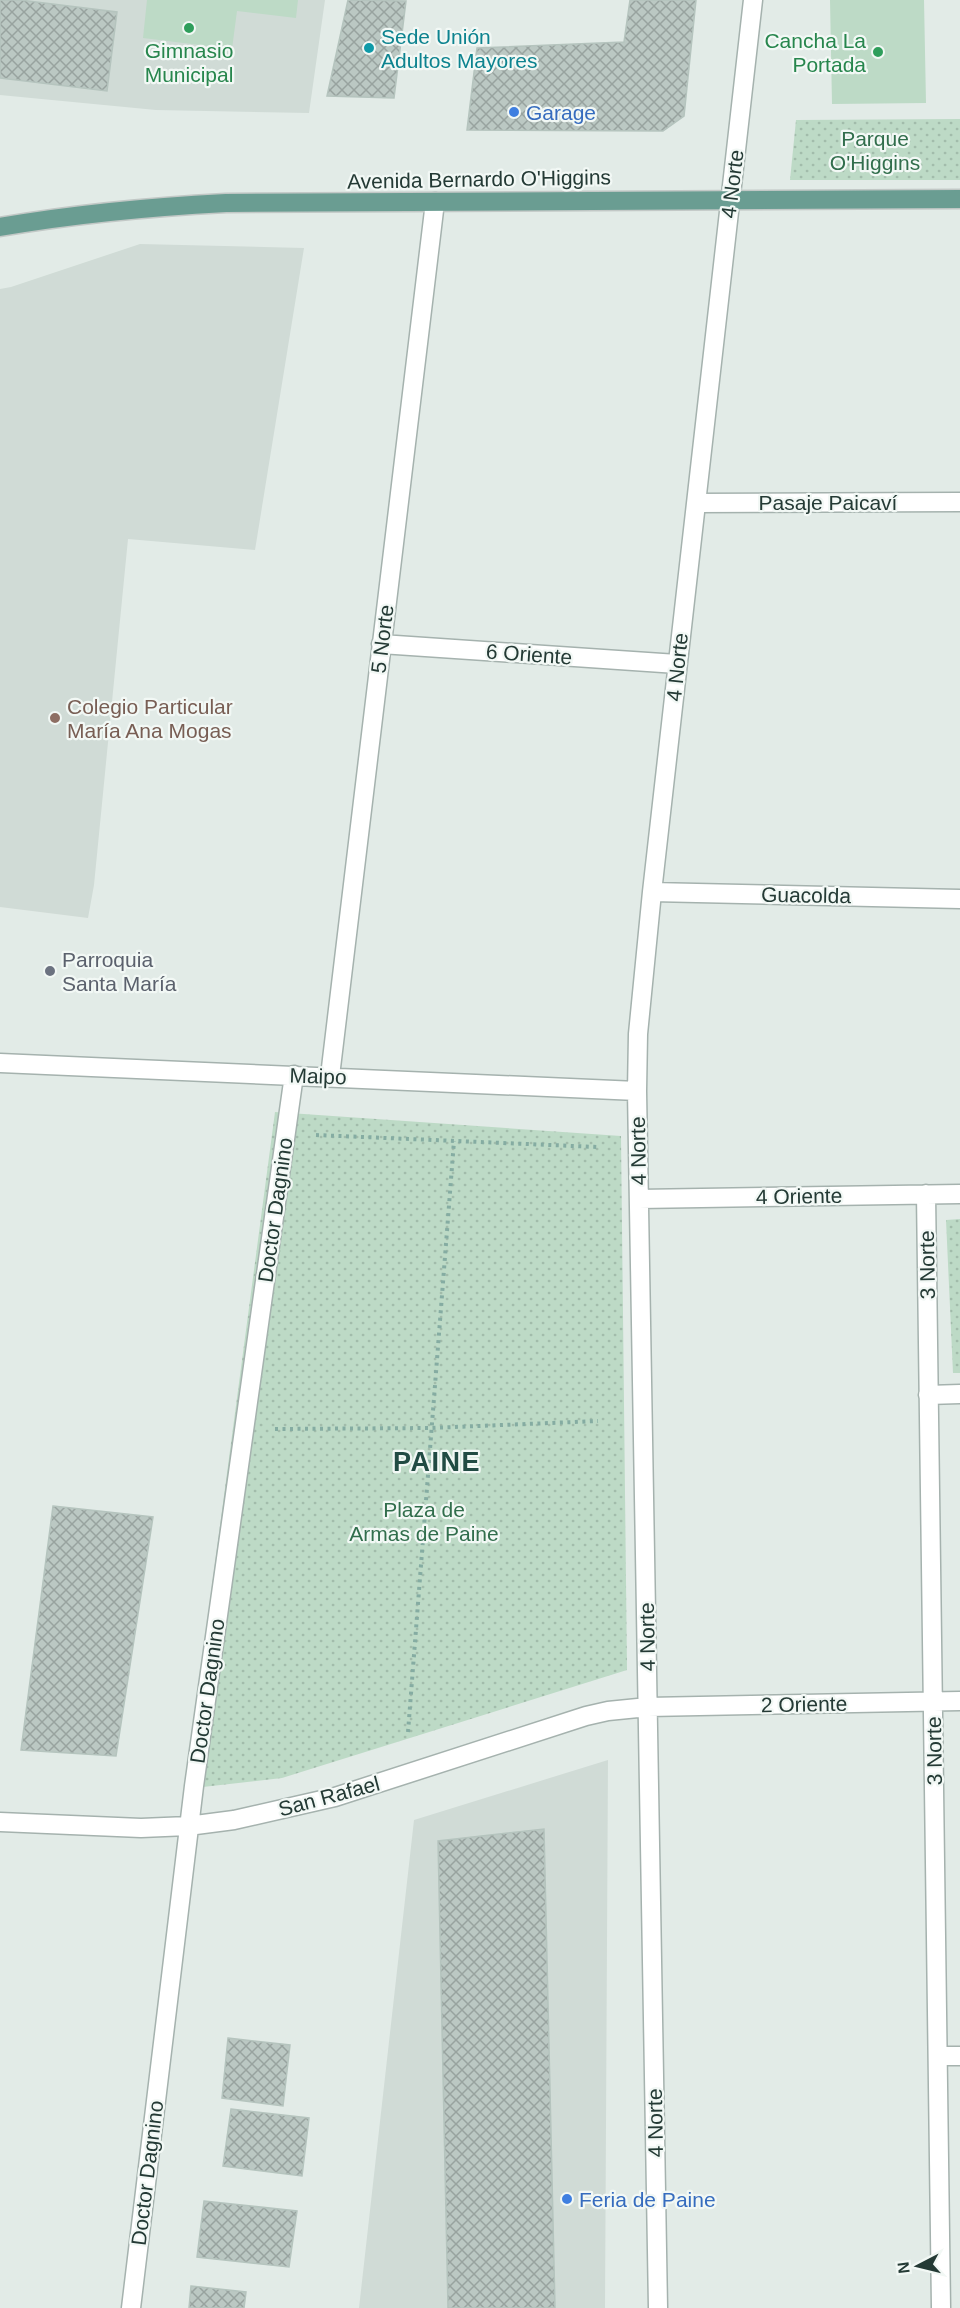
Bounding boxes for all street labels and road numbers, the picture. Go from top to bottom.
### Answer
street label: 4 Norte [716,148,748,220]
street label: Avenida Bernardo O'Higgins [347,165,611,193]
street label: Pasaje Paicaví [759,491,898,514]
street label: 5 Norte [366,603,398,675]
street label: 4 Norte [662,632,692,702]
street label: 6 Oriente [485,640,573,668]
street label: Guacolda [761,883,851,907]
street label: Maipo [289,1064,347,1088]
street label: 4 Norte [626,1116,650,1186]
street label: Doctor Dagnino [253,1136,297,1284]
street label: 4 Oriente [756,1184,842,1208]
street label: 3 Norte [915,1230,939,1300]
street label: 4 Norte [635,1602,659,1672]
street label: Doctor Dagnino [185,1617,229,1765]
street label: 2 Oriente [761,1692,847,1716]
street label: 3 Norte [922,1716,946,1786]
street label: San Rafael [276,1771,382,1821]
street label: 4 Norte [643,2088,667,2158]
street label: Doctor Dagnino [127,2099,167,2247]

